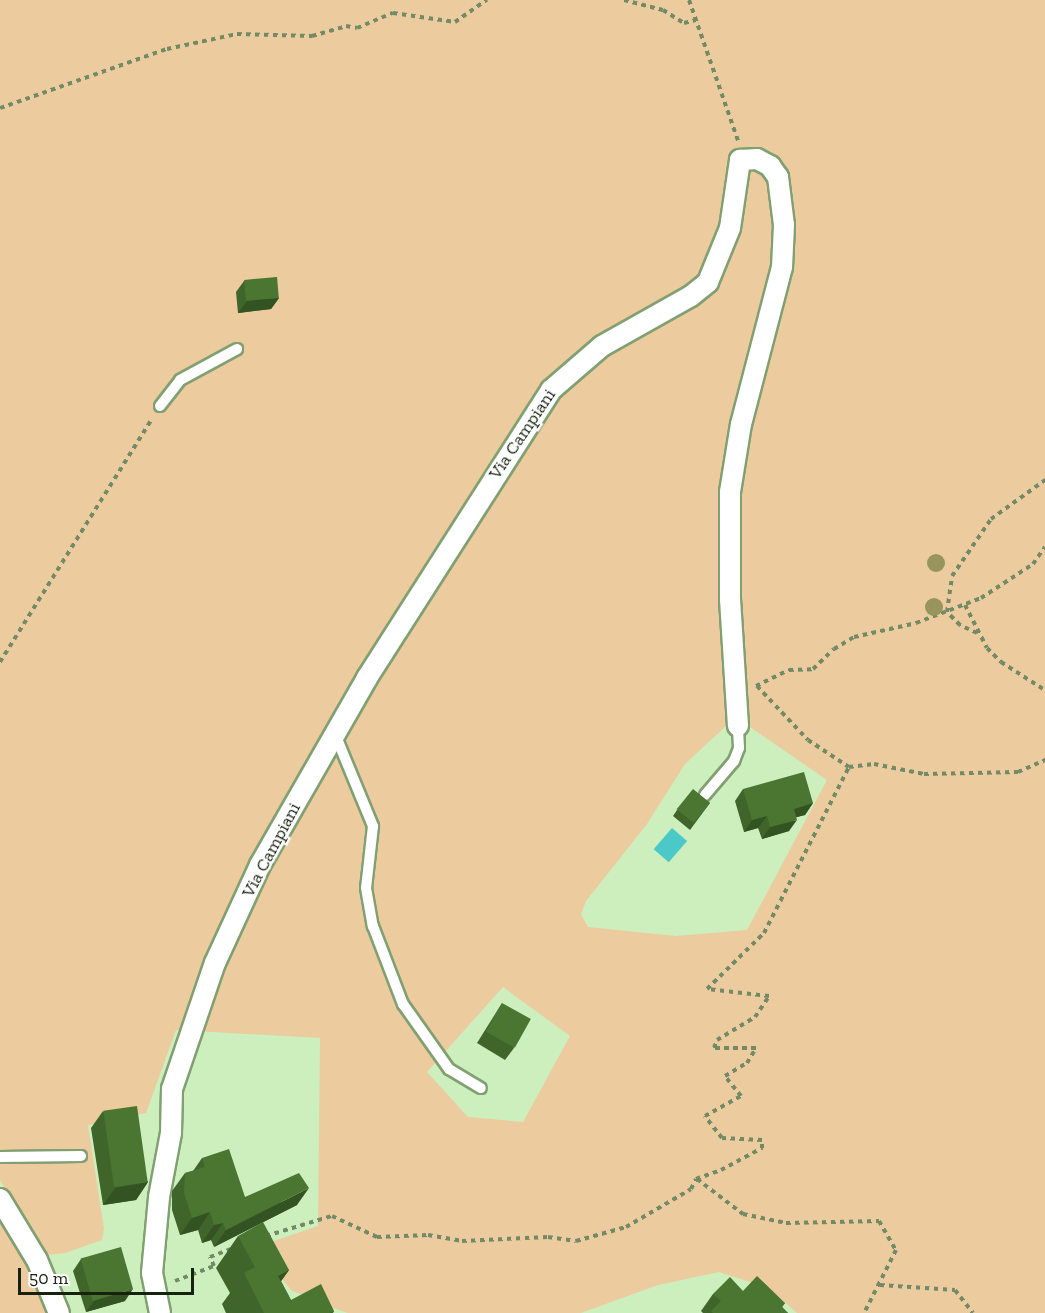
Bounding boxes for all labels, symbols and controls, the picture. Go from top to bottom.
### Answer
street label: Via Campiani [484,385,560,483]
street label: Via Campiani [237,799,305,901]
scale bar [21,1256,196,1294]
text: 50 m [29,1267,68,1289]

